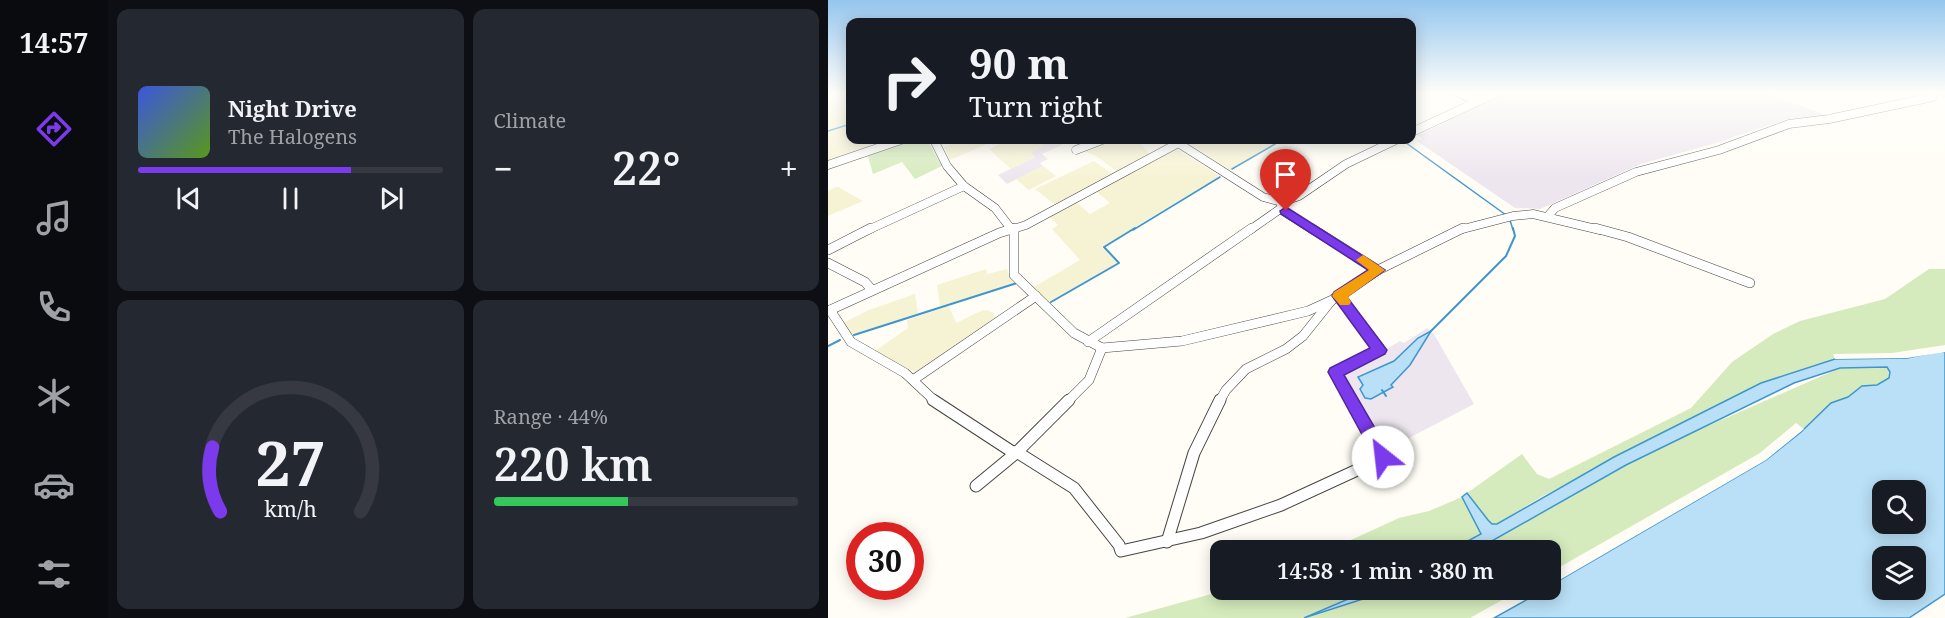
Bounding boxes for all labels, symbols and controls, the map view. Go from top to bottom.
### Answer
text: 14:57 [19,24,89,61]
text: 90 m [969,34,1069,91]
icon: right [870,42,948,120]
text: Turn right [969,88,1102,125]
text: Night Drive [228,93,357,123]
text: Climate [494,107,566,134]
icon: directions [33,108,75,150]
text: The Halogens [228,123,357,150]
text: 22° [612,137,680,198]
text: − [494,146,513,191]
text: + [780,146,798,191]
pin [1260,149,1311,211]
icon: arrive [1269,158,1302,191]
icon: previous [172,182,205,215]
icon: pause [274,182,307,215]
icon: next [375,182,408,215]
icon: music [33,197,75,239]
icon: phone [33,286,75,328]
icon: climate [33,375,75,417]
text: Range · 44% [494,403,608,430]
text: 27 [255,419,326,504]
position arrow [1351,425,1415,489]
text: 220 km [494,433,653,494]
icon: car [33,464,75,506]
map controls [1872,480,1926,600]
button: search [1872,480,1926,534]
text: km/h [264,494,317,523]
speed limit sign: 30 [846,522,924,600]
button: layers [1872,546,1926,600]
icon: filters [33,553,75,595]
text: 14:58 · 1 min · 380 m [1277,555,1494,585]

